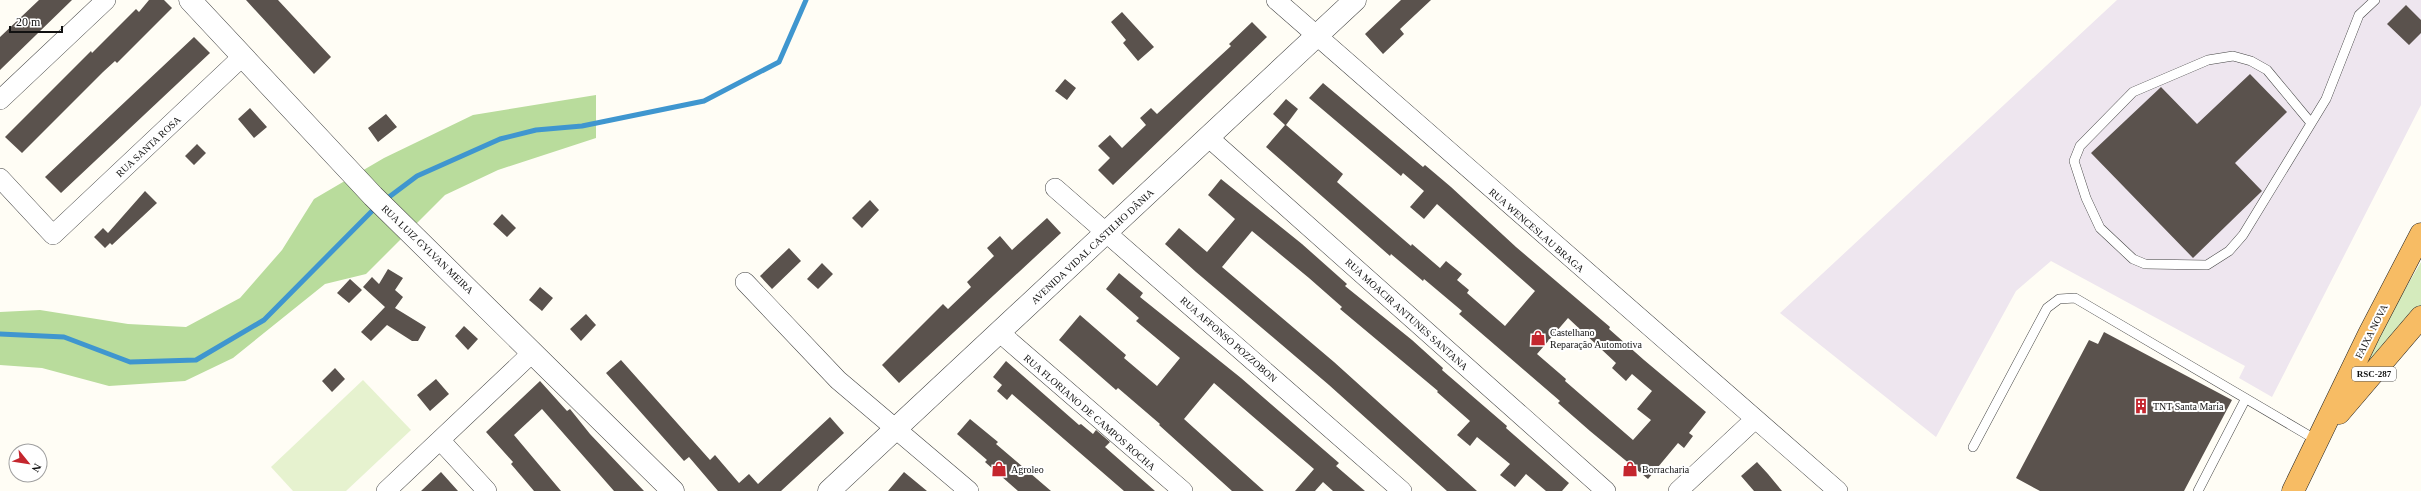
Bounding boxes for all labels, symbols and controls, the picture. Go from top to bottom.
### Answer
scale bar [10,8,62,34]
text: 20 m [16,15,41,29]
street label: RUA SANTA ROSA [114,113,183,179]
street label: AVENIDA VIDAL CASTILHO DÂNIA [1029,186,1156,306]
street label: RUA WENCESLAU BRAGA [1487,186,1587,275]
street label: RUA LUIZ GYLVAN MEIRA [380,203,476,297]
street label: RUA MOACIR ANTUNES SANTANA [1343,256,1471,373]
street label: RUA AFFONSO POZZOBON [1178,295,1279,384]
street label: FAIXA NOVA [2353,302,2390,360]
place label: Castelhano Reparação Automotiva [1550,327,1642,350]
shop icon: Castelhano Reparação Automotiva [1529,329,1547,347]
street label: RUA FLORIANO DE CAMPOS ROCHA [1022,352,1158,473]
road number: RSC-287 [2352,367,2396,381]
building icon: TNT Santa Maria [2132,397,2150,415]
place label: TNT Santa Maria [2153,401,2224,412]
north arrow [8,443,48,483]
shop icon: Agroleo [990,460,1008,478]
shop icon: Borracharia [1621,460,1639,478]
text: N [29,462,44,474]
place label: Agroleo [1011,464,1044,475]
place label: Borracharia [1642,464,1690,475]

